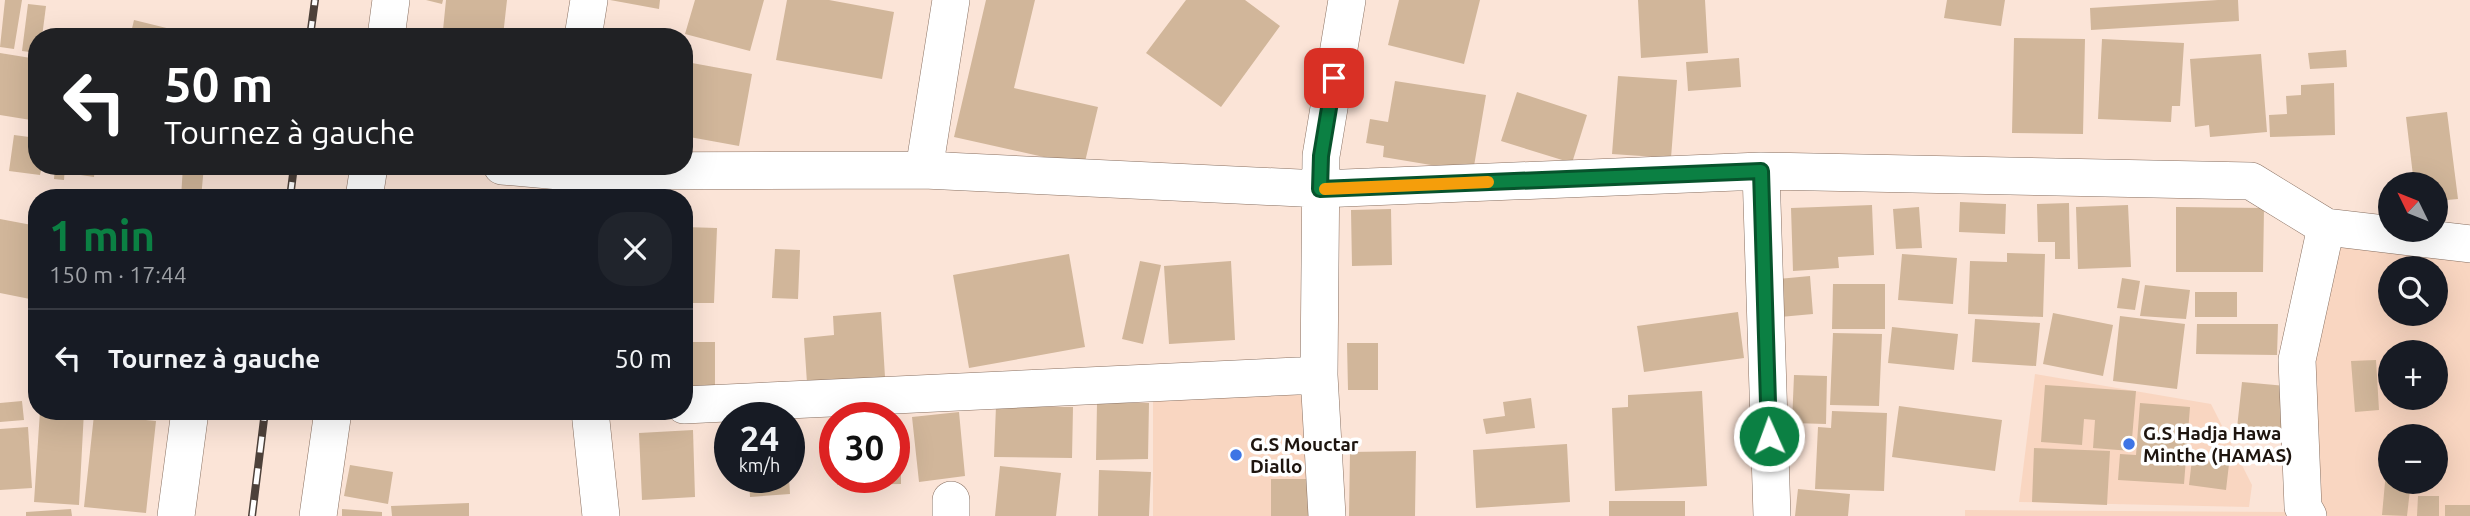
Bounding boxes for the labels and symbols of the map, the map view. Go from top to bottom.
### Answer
pin [1304,48,1364,108]
north arrow [2378,172,2448,242]
position arrow [1732,399,1806,473]
speed limit sign: 30 [819,402,910,493]
place label: G.S Hadja Hawa Minthe (HAMAS) [2143,422,2293,466]
place label: G.S Mouctar Diallo [1250,433,1359,477]
marker: G.S Hadja Hawa Minthe (HAMAS) [2121,436,2137,452]
marker: G.S Mouctar Diallo [1228,447,1244,463]

